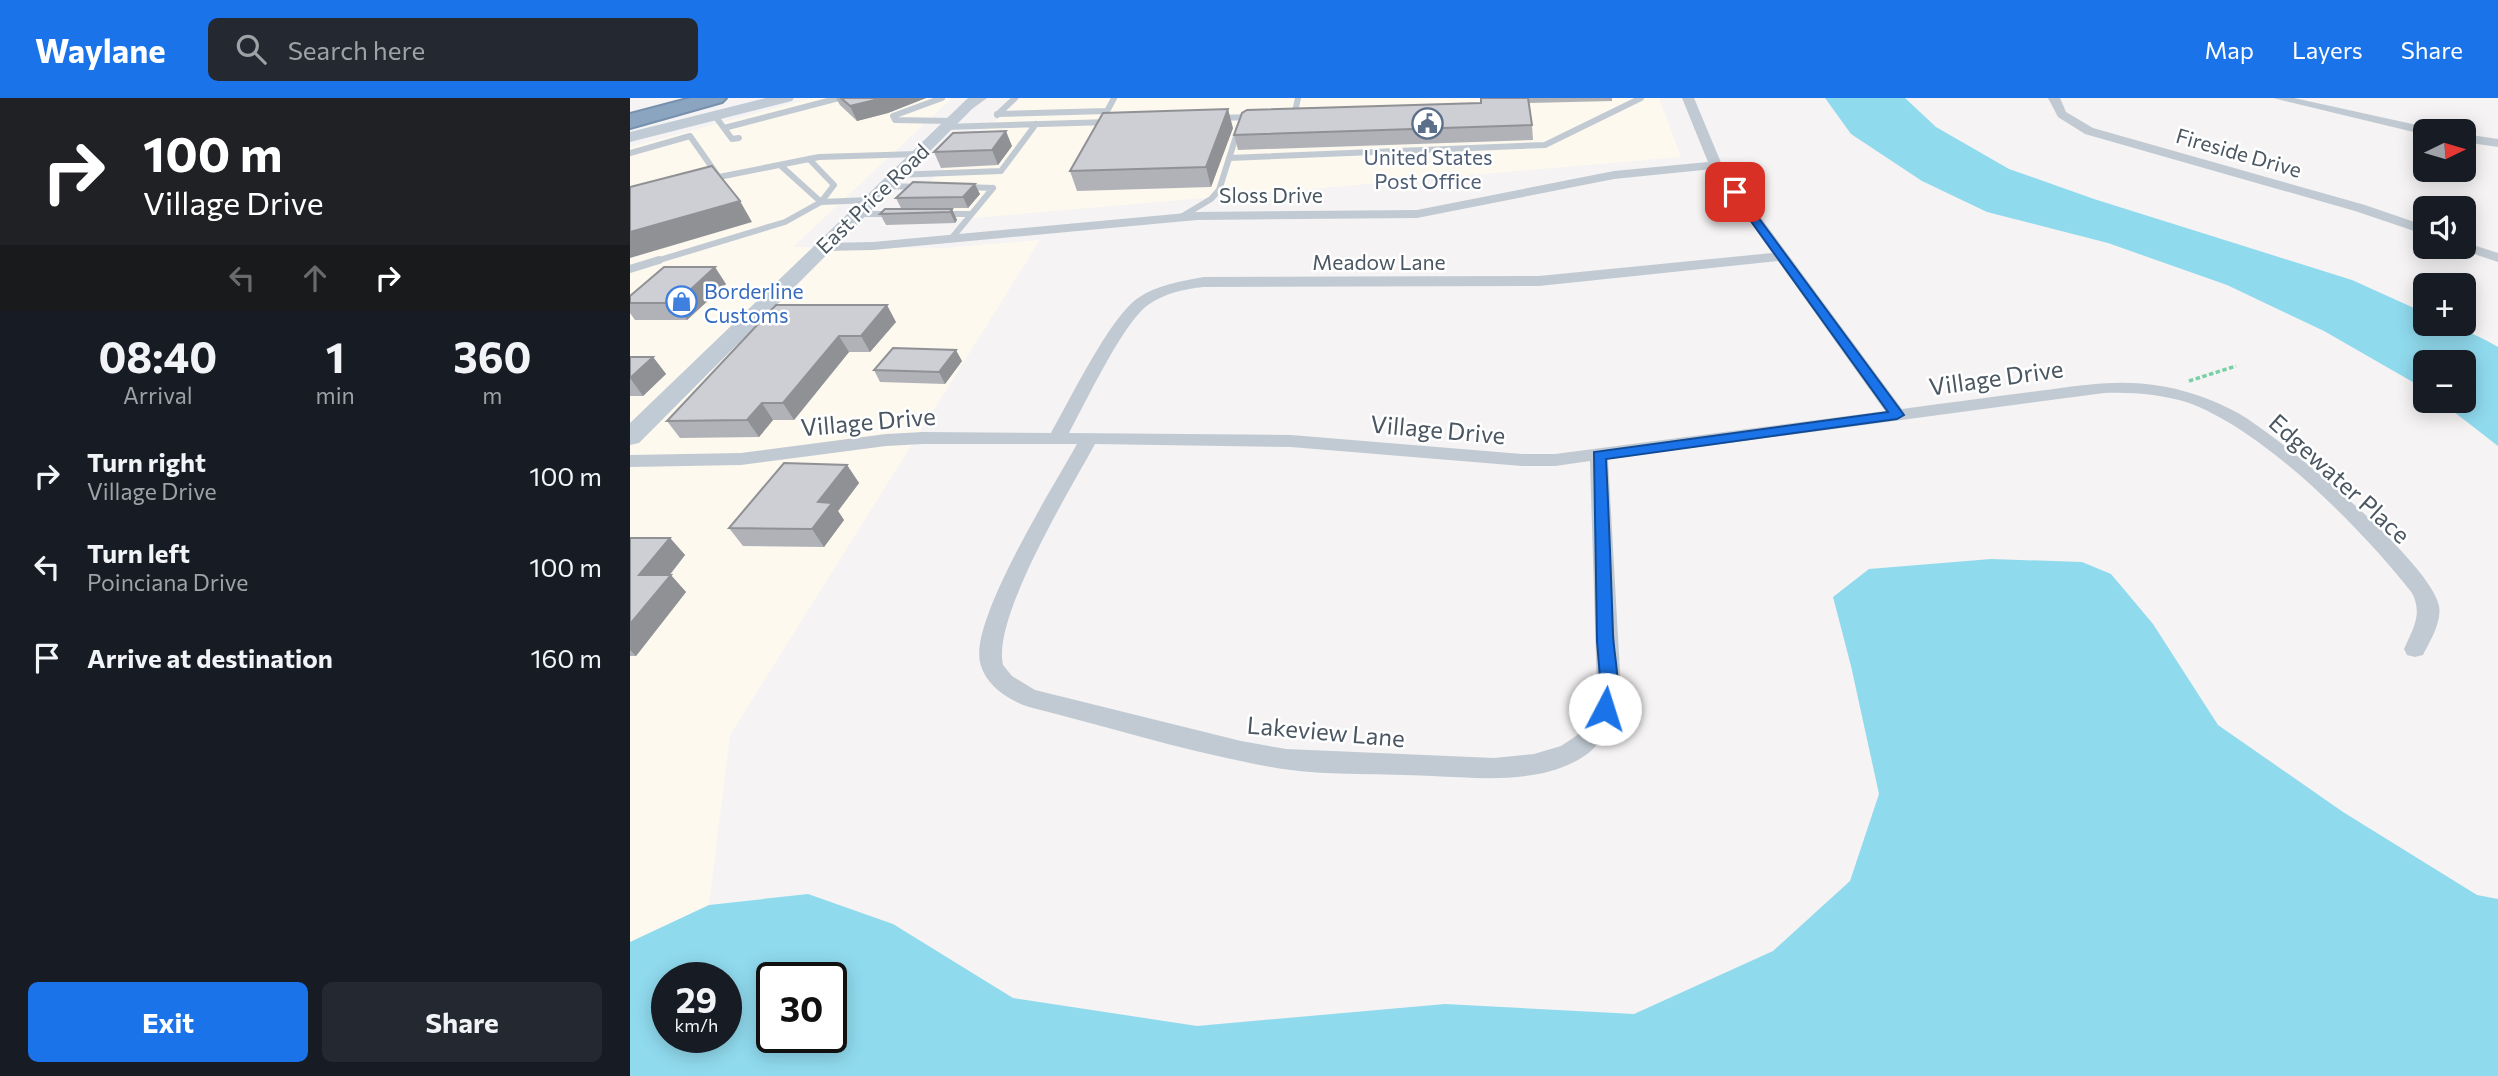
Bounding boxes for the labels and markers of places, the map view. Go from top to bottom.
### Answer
public building icon: United States Post Office [1411,107,1445,141]
place label: United States Post Office [1363,144,1493,193]
pin [1705,162,1765,222]
place label: Borderline Customs [704,278,804,327]
shop icon: Borderline Customs [664,285,698,319]

